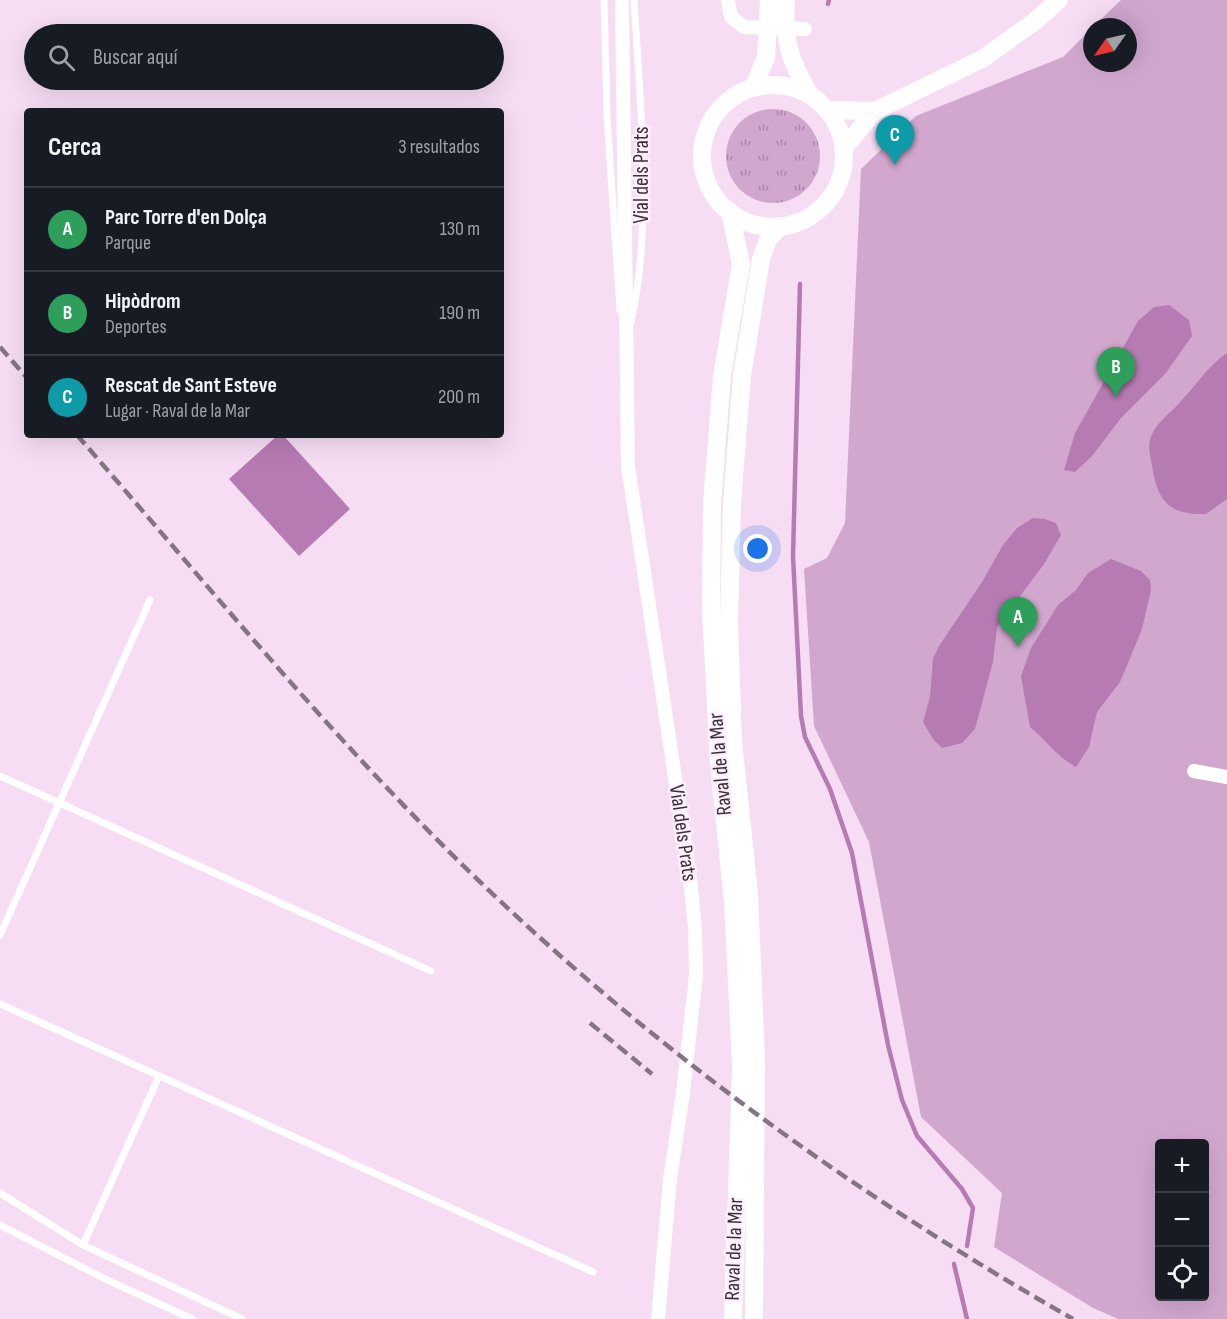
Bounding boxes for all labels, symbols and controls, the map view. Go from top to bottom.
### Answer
north arrow [1083,18,1137,72]
search box [24,24,504,90]
icon: search [45,41,78,74]
text: Buscar aquí [93,44,178,71]
pin: C [876,116,914,165]
street label: Vial dels Prats [629,126,654,224]
text: Cerca [48,132,101,163]
text: 3 resultados [398,135,480,159]
text: Parc Torre d'en Dolça [105,204,267,231]
text: A [63,217,72,241]
text: 130 m [440,217,480,241]
text: Parque [105,231,151,255]
text: Hipòdrom [105,288,181,315]
text: B [63,301,72,325]
text: 190 m [439,301,480,325]
text: Deportes [105,315,167,339]
pin: B [1096,348,1136,397]
text: Rescat de Sant Esteve [105,372,277,399]
text: C [62,385,73,409]
text: 200 m [438,385,480,409]
text: Lugar · Raval de la Mar [105,399,250,423]
your location [743,534,772,563]
pin: A [998,598,1038,647]
street label: Raval de la Mar [703,712,737,816]
street label: Vial dels Prats [664,783,702,883]
map controls [1155,1139,1209,1301]
button: + [1155,1139,1209,1193]
button: − [1155,1193,1209,1247]
street label: Raval de la Mar [720,1197,748,1301]
button: locate [1155,1247,1209,1301]

